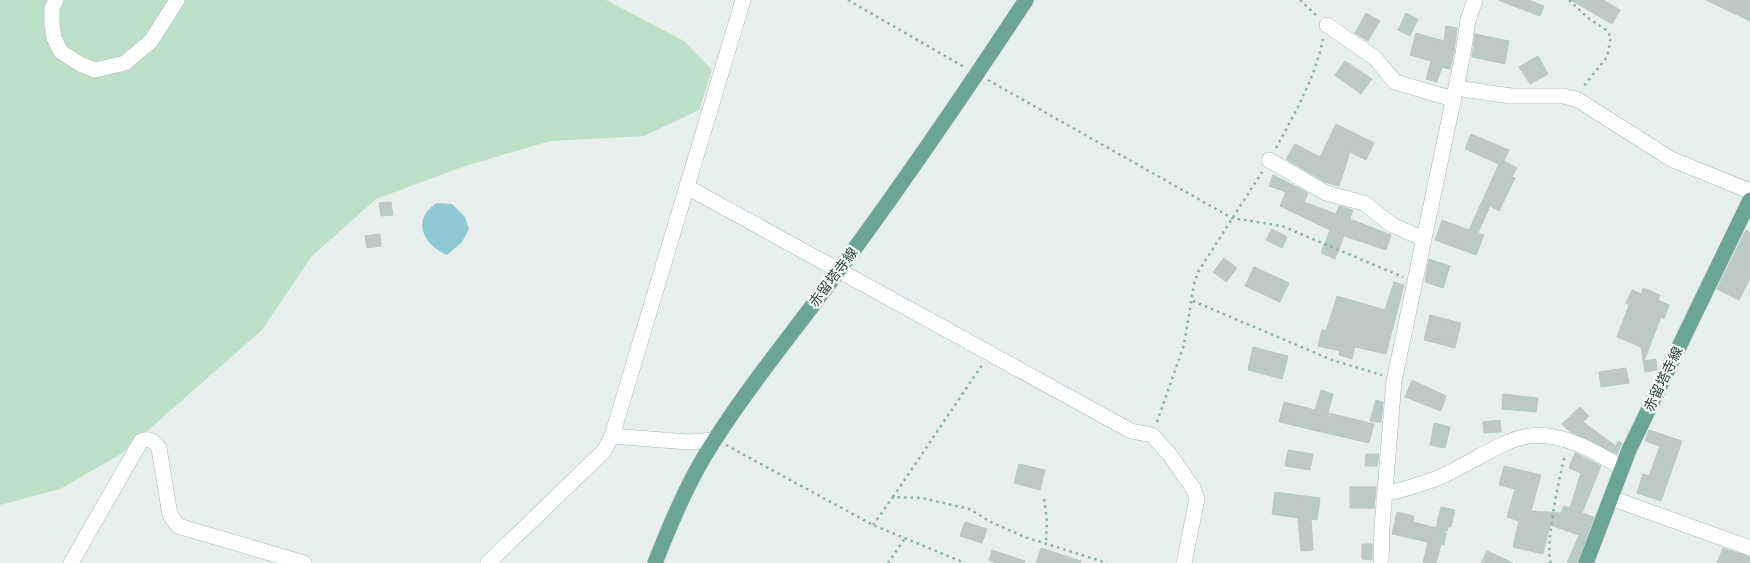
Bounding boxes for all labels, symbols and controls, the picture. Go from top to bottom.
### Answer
street label: 赤留塔寺線 [805,244,860,310]
street label: 赤留塔寺線 [1640,344,1686,414]

